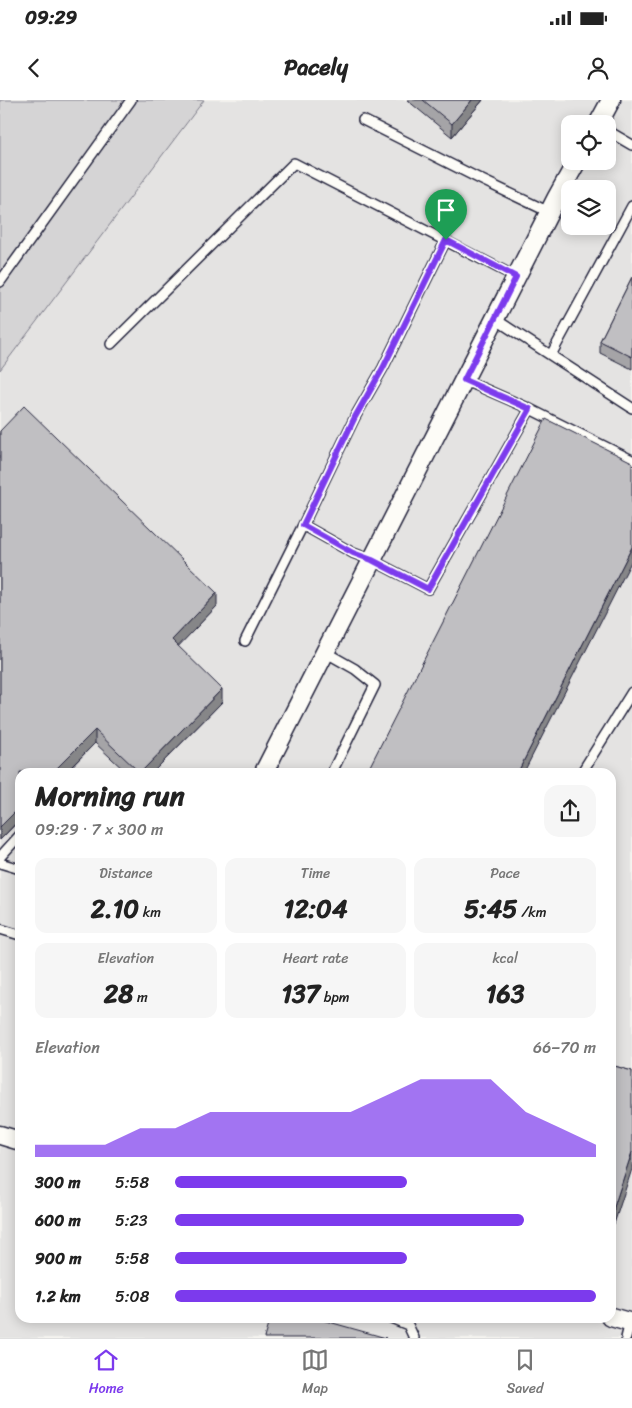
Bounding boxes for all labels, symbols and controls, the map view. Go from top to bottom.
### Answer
text: 09:29 [25,1,77,34]
text: Pacely [284,48,348,87]
icon: back [20,54,48,82]
icon: person [584,54,612,82]
map controls [561,115,616,235]
button: locate [561,115,616,170]
button: layers [561,180,616,235]
pin [425,189,467,240]
icon: arrive [432,196,460,224]
text: Morning run [35,771,185,820]
button: share [544,785,596,837]
text: 09:29 · 7 × 300 m [35,815,163,844]
text: Distance [99,861,152,886]
text: Time [301,861,330,886]
text: Pace [490,861,520,886]
text: 2.10 [91,886,139,931]
text: 12:04 [283,886,348,931]
text: 5:45 [464,886,518,931]
text: km [139,900,161,925]
text: /km [518,900,546,925]
text: Elevation [97,946,154,971]
text: Heart rate [283,946,348,971]
text: kcal [492,946,518,971]
text: 28 [104,971,133,1016]
text: 137 [281,971,320,1016]
text: 163 [486,971,524,1016]
text: m [133,985,148,1010]
text: bpm [320,985,350,1010]
text: Elevation [35,1033,100,1062]
text: 66–70 m [533,1033,596,1062]
text: 300 m [35,1168,80,1197]
text: 5:58 [115,1168,149,1197]
text: 600 m [35,1206,81,1235]
text: 5:23 [115,1206,148,1235]
text: 900 m [35,1244,82,1273]
text: 5:58 [115,1244,149,1273]
text: 1.2 km [35,1282,81,1311]
text: 5:08 [115,1282,149,1311]
tab: Home [89,1346,124,1401]
tab: Map [301,1346,329,1401]
tab: Saved [506,1346,543,1401]

